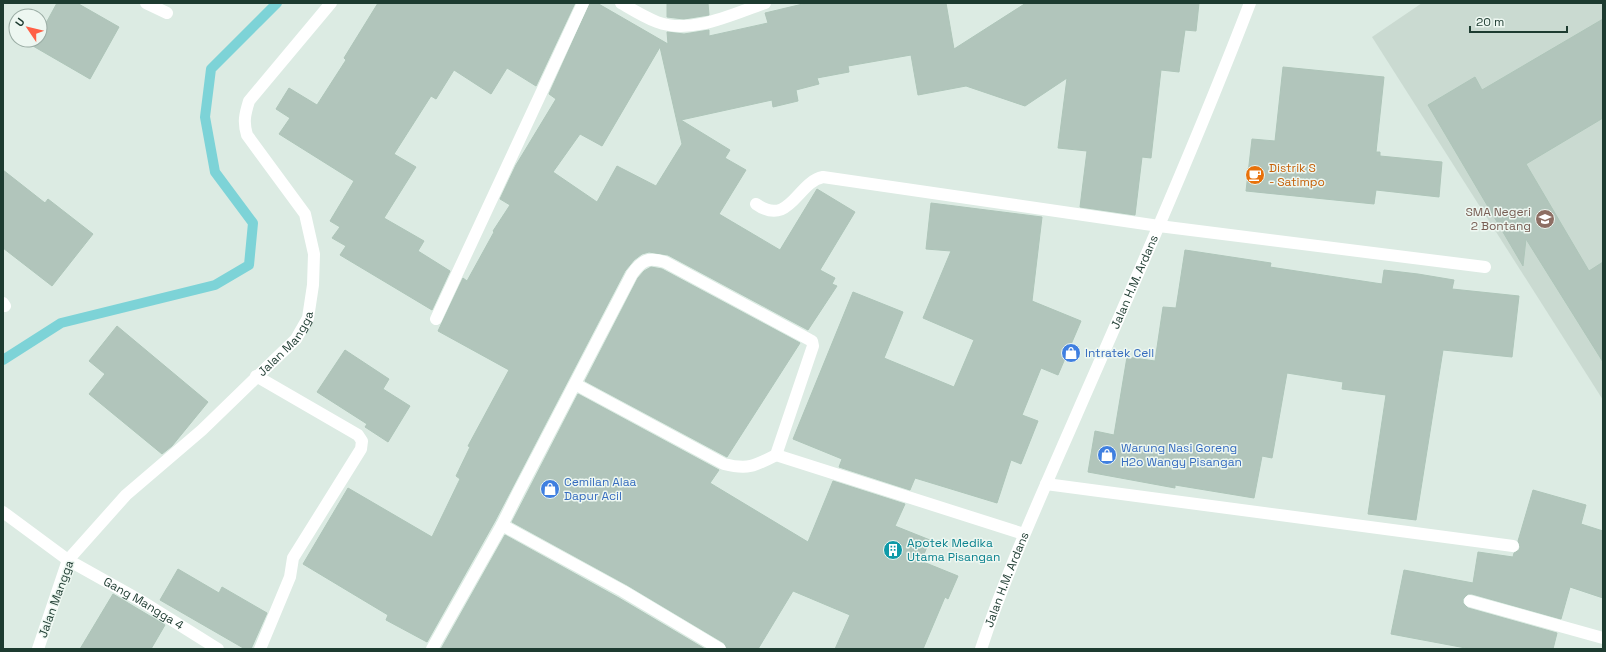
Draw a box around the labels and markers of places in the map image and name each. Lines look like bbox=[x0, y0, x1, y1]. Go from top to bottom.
place label: Distrik S - Satimpo bbox=[1269, 160, 1325, 190]
cafe icon: Distrik S - Satimpo bbox=[1244, 164, 1266, 186]
place label: SMA Negeri 2 Bontang bbox=[1465, 204, 1531, 234]
school or university icon: SMA Negeri 2 Bontang bbox=[1534, 208, 1556, 230]
shop icon: Intratek Cell bbox=[1060, 342, 1082, 364]
place label: Intratek Cell bbox=[1085, 345, 1154, 361]
place label: Warung Nasi Goreng H2o Wangy Pisangan bbox=[1121, 440, 1242, 470]
shop icon: Warung Nasi Goreng H2o Wangy Pisangan bbox=[1096, 444, 1118, 466]
place label: Cemilan Alaa Dapur Acil bbox=[564, 474, 637, 504]
shop icon: Cemilan Alaa Dapur Acil bbox=[539, 478, 561, 500]
place label: Apotek Medika Utama Pisangan bbox=[907, 535, 1000, 565]
building icon: Apotek Medika Utama Pisangan bbox=[882, 539, 904, 561]

